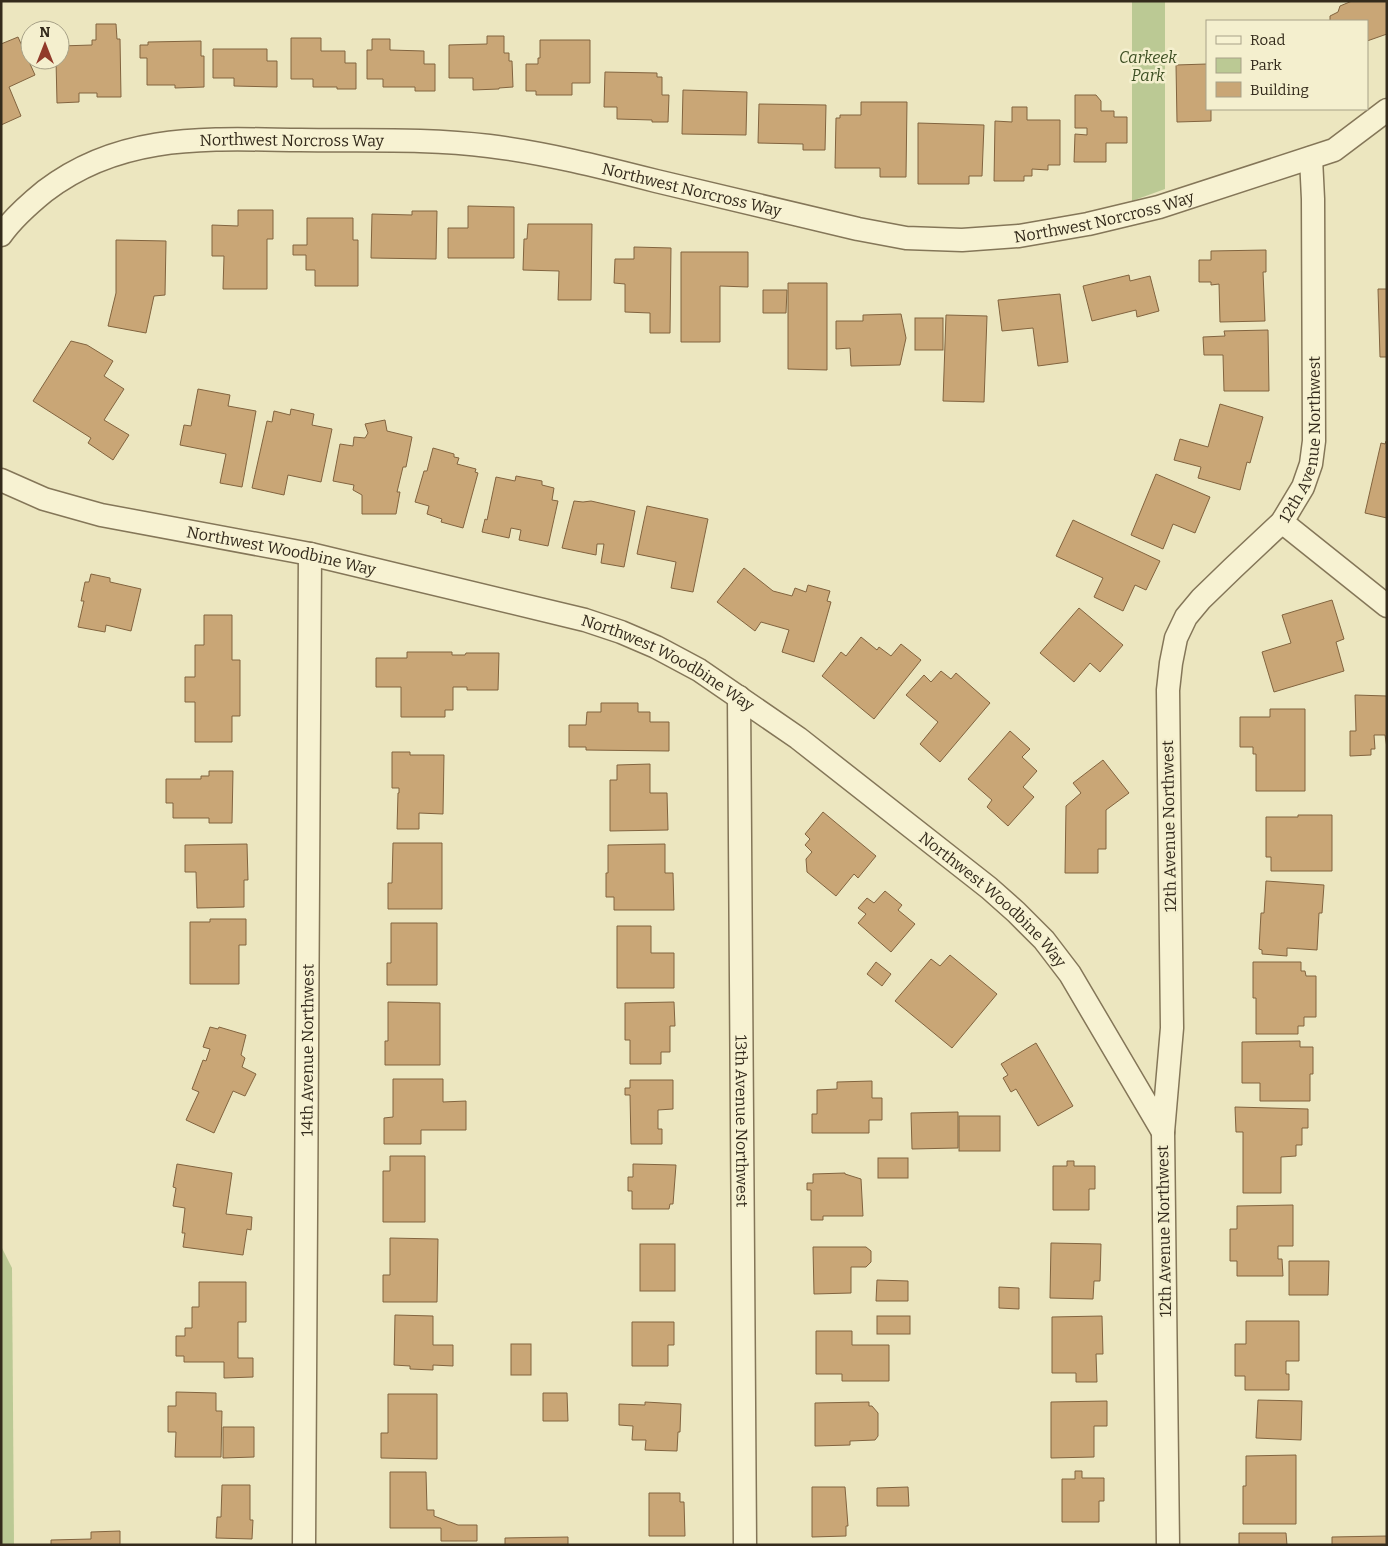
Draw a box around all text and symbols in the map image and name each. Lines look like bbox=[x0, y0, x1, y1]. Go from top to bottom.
north arrow bbox=[20, 20, 70, 70]
legend bbox=[1206, 20, 1368, 110]
text: N bbox=[40, 24, 51, 41]
text: Road bbox=[1250, 31, 1285, 49]
park label: Carkeek Park bbox=[1119, 48, 1177, 85]
text: Park bbox=[1250, 56, 1282, 74]
text: Building bbox=[1250, 81, 1309, 99]
street label: Northwest Norcross Way bbox=[199, 130, 385, 150]
street label: Northwest Norcross Way bbox=[600, 158, 784, 220]
street label: Northwest Norcross Way bbox=[1012, 187, 1197, 246]
street label: 12th Avenue Northwest bbox=[1275, 356, 1324, 526]
street label: Northwest Woodbine Way bbox=[185, 522, 378, 579]
street label: Northwest Woodbine Way bbox=[579, 610, 758, 715]
street label: 12th Avenue Northwest bbox=[1158, 740, 1180, 912]
street label: Northwest Woodbine Way bbox=[916, 828, 1071, 971]
street label: 14th Avenue Northwest bbox=[297, 963, 317, 1136]
street label: 13th Avenue Northwest bbox=[732, 1035, 752, 1207]
street label: 12th Avenue Northwest bbox=[1153, 1145, 1175, 1317]

